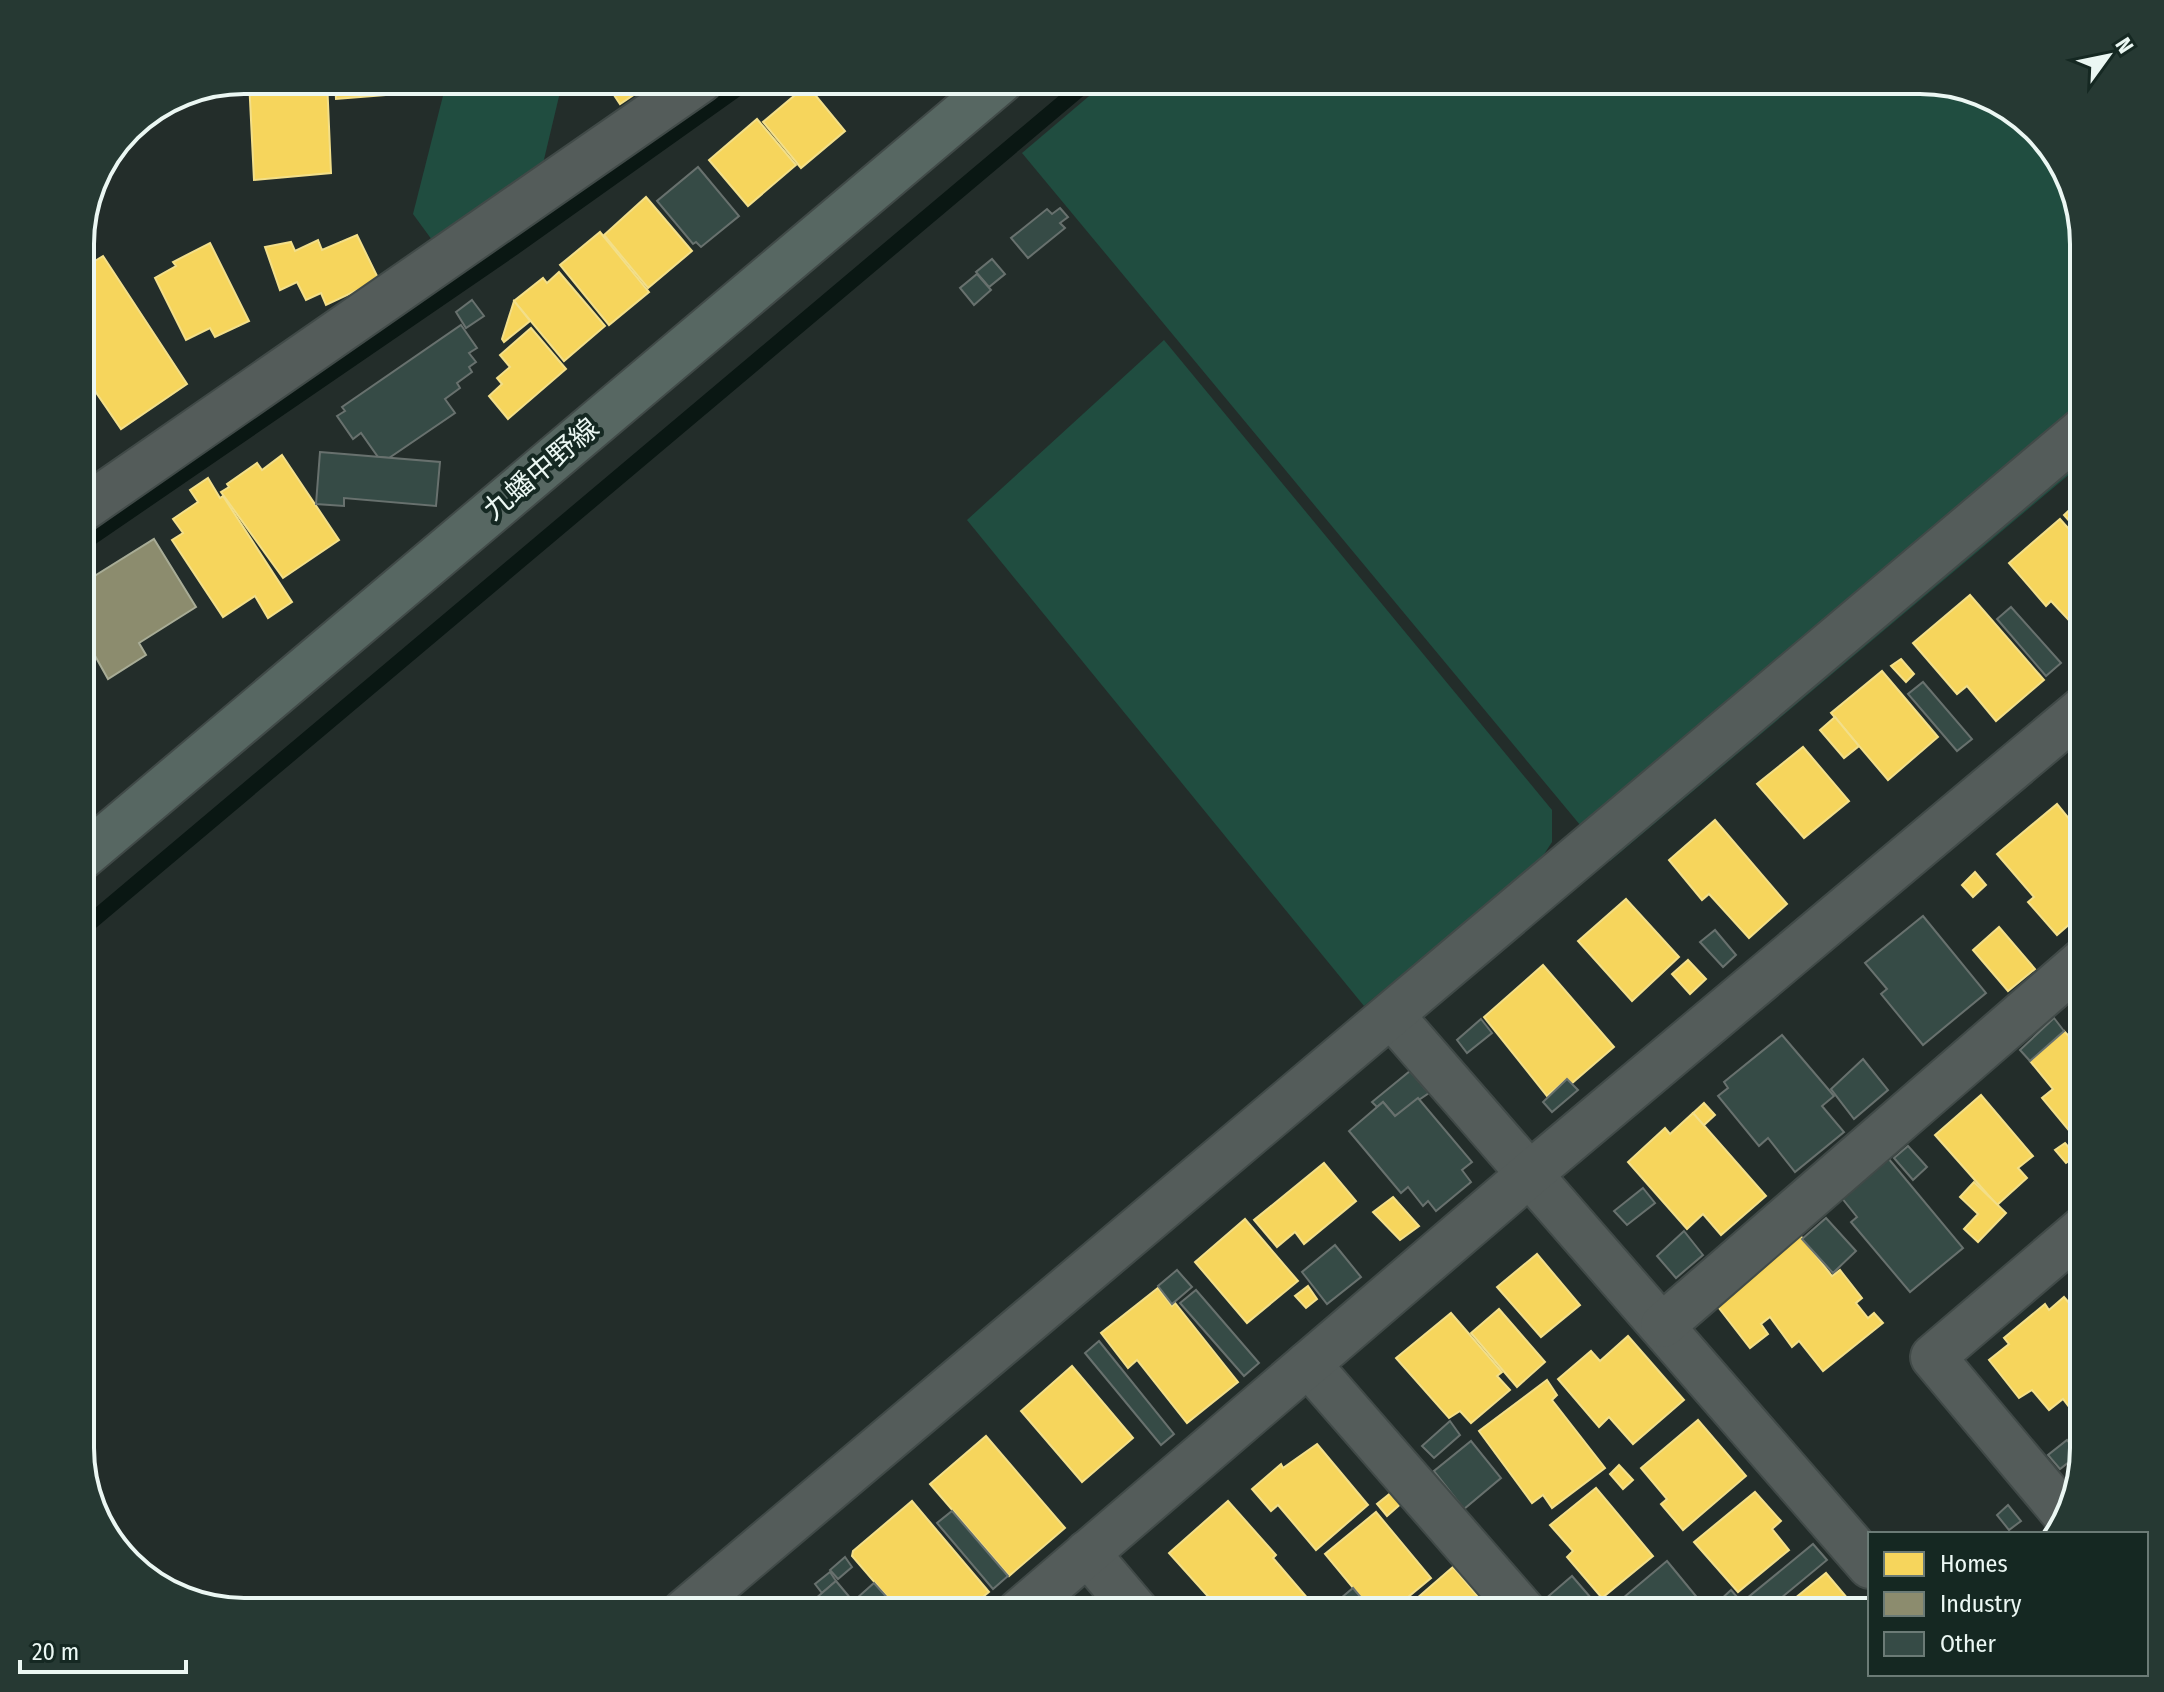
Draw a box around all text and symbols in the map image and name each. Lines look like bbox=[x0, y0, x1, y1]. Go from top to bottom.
north arrow bbox=[2068, 16, 2148, 96]
text: N bbox=[2109, 32, 2139, 58]
street label: 九蟠中野線 bbox=[477, 411, 605, 527]
legend bbox=[1868, 1532, 2148, 1676]
text: Homes bbox=[1940, 1550, 2008, 1578]
text: Industry bbox=[1940, 1590, 2022, 1618]
scale bar bbox=[20, 1624, 186, 1674]
text: Other bbox=[1940, 1630, 1996, 1658]
text: 20 m bbox=[32, 1638, 79, 1666]

